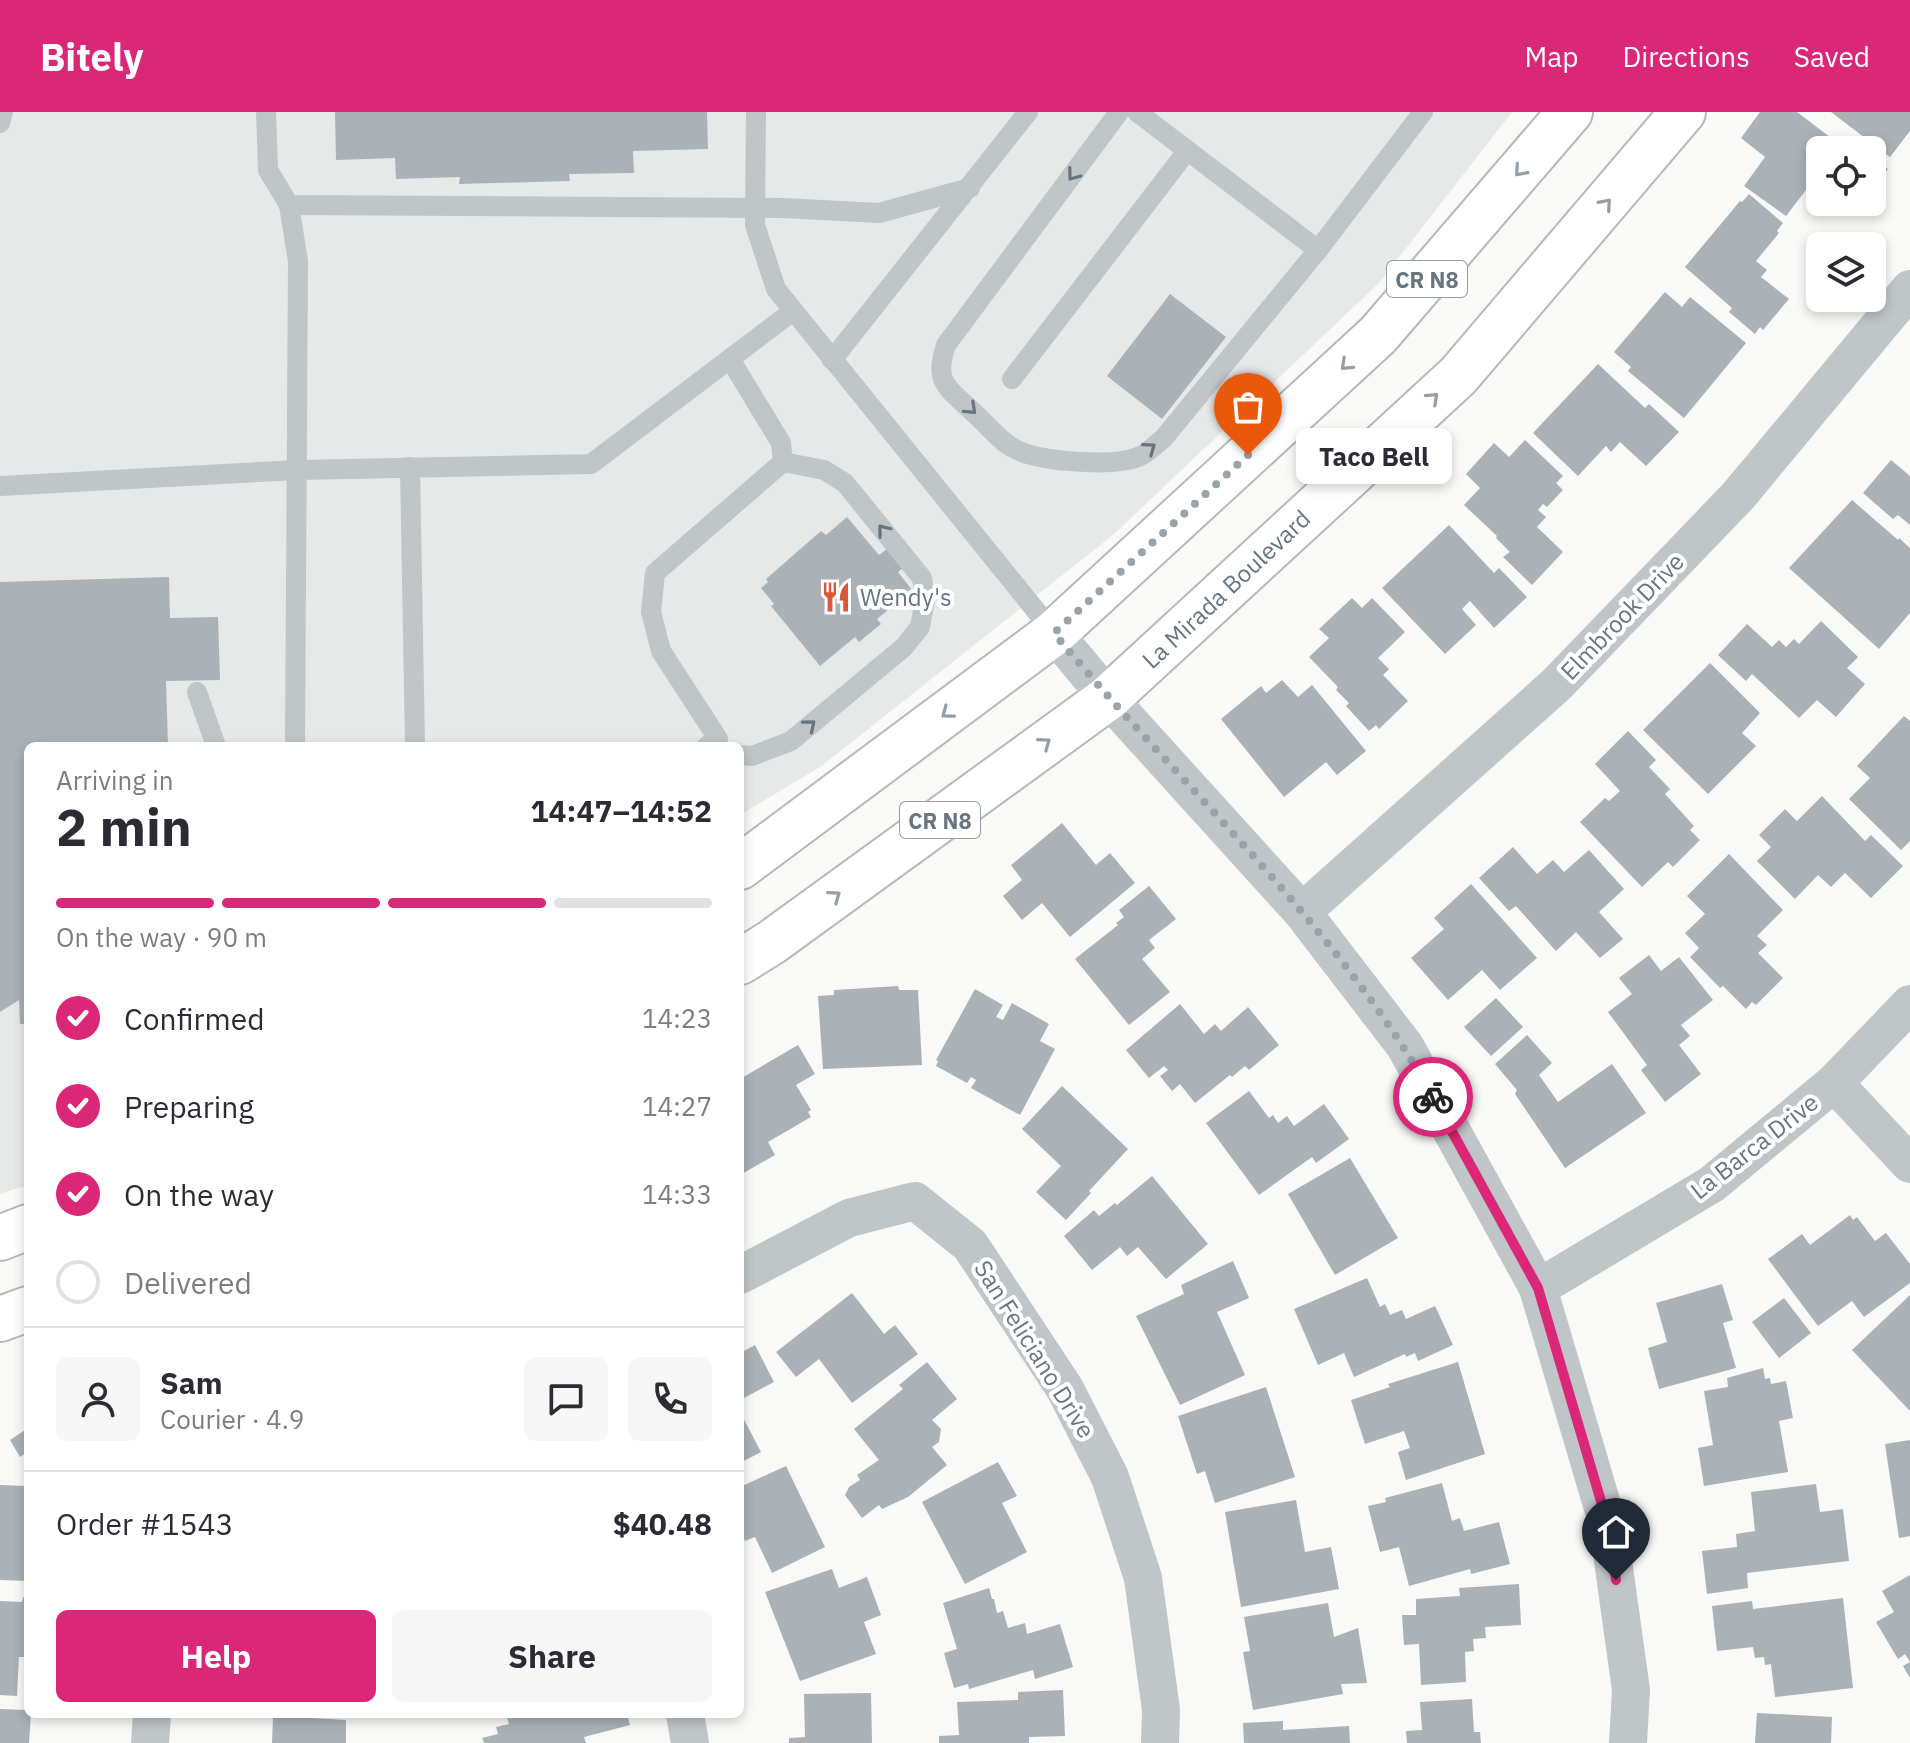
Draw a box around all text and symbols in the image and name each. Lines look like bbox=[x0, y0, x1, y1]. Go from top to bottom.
text: Bitely bbox=[40, 32, 144, 81]
text: Map bbox=[1524, 38, 1578, 75]
text: Directions bbox=[1622, 38, 1750, 75]
text: Saved bbox=[1794, 38, 1870, 75]
map controls bbox=[1806, 136, 1886, 312]
button: locate bbox=[1806, 136, 1886, 216]
one-way arrow bbox=[1515, 162, 1530, 177]
one-way arrow bbox=[1068, 166, 1082, 180]
one-way arrow bbox=[1596, 199, 1611, 214]
button: layers bbox=[1806, 232, 1886, 312]
road number: CR N8 bbox=[1387, 261, 1467, 297]
one-way arrow bbox=[1341, 355, 1356, 369]
pin bbox=[1214, 373, 1282, 455]
icon: bag bbox=[1226, 385, 1270, 429]
one-way arrow bbox=[1424, 393, 1438, 408]
one-way arrow bbox=[962, 400, 976, 415]
callout: Taco Bell bbox=[1296, 427, 1452, 483]
text: Taco Bell bbox=[1319, 439, 1429, 473]
one-way arrow bbox=[1142, 444, 1156, 458]
street label: La Mirada Boulevard bbox=[1135, 503, 1317, 675]
one-way arrow bbox=[879, 524, 893, 539]
street label: Elmbrook Drive bbox=[1553, 546, 1691, 686]
restaurant icon: Wendy's bbox=[819, 580, 853, 614]
place label: Wendy's bbox=[860, 581, 952, 613]
one-way arrow bbox=[941, 703, 956, 718]
one-way arrow bbox=[800, 720, 815, 735]
one-way arrow bbox=[1037, 738, 1051, 753]
text: Arriving in bbox=[56, 763, 173, 797]
text: 14:47–14:52 bbox=[531, 791, 712, 830]
text: 2 min bbox=[56, 793, 192, 860]
road number: CR N8 bbox=[900, 802, 980, 838]
one-way arrow bbox=[827, 892, 841, 906]
text: On the way · 90 m bbox=[56, 920, 267, 954]
icon: check bbox=[56, 996, 100, 1040]
text: Confirmed bbox=[124, 999, 265, 1038]
text: 14:23 bbox=[642, 1001, 712, 1035]
courier bbox=[1393, 1057, 1473, 1137]
icon: bike bbox=[1411, 1075, 1455, 1119]
icon: check bbox=[56, 1084, 100, 1128]
street label: La Barca Drive bbox=[1684, 1086, 1824, 1206]
text: Preparing bbox=[124, 1087, 254, 1126]
text: 14:27 bbox=[642, 1089, 712, 1123]
icon: check bbox=[56, 1172, 100, 1216]
text: On the way bbox=[124, 1175, 274, 1214]
text: 14:33 bbox=[642, 1177, 712, 1211]
street label: San Feliciano Drive bbox=[967, 1254, 1103, 1444]
text: Delivered bbox=[124, 1263, 252, 1302]
button: person bbox=[56, 1357, 140, 1441]
button: chat bbox=[524, 1357, 608, 1441]
button: phone bbox=[628, 1357, 712, 1441]
text: Sam bbox=[160, 1363, 223, 1402]
text: Courier · 4.9 bbox=[160, 1402, 304, 1436]
pin bbox=[1582, 1498, 1650, 1580]
text: Order #1543 bbox=[56, 1504, 233, 1543]
text: $40.48 bbox=[613, 1504, 712, 1543]
icon: home bbox=[1594, 1510, 1638, 1554]
button: Help bbox=[56, 1610, 376, 1702]
button: Share bbox=[392, 1610, 712, 1702]

